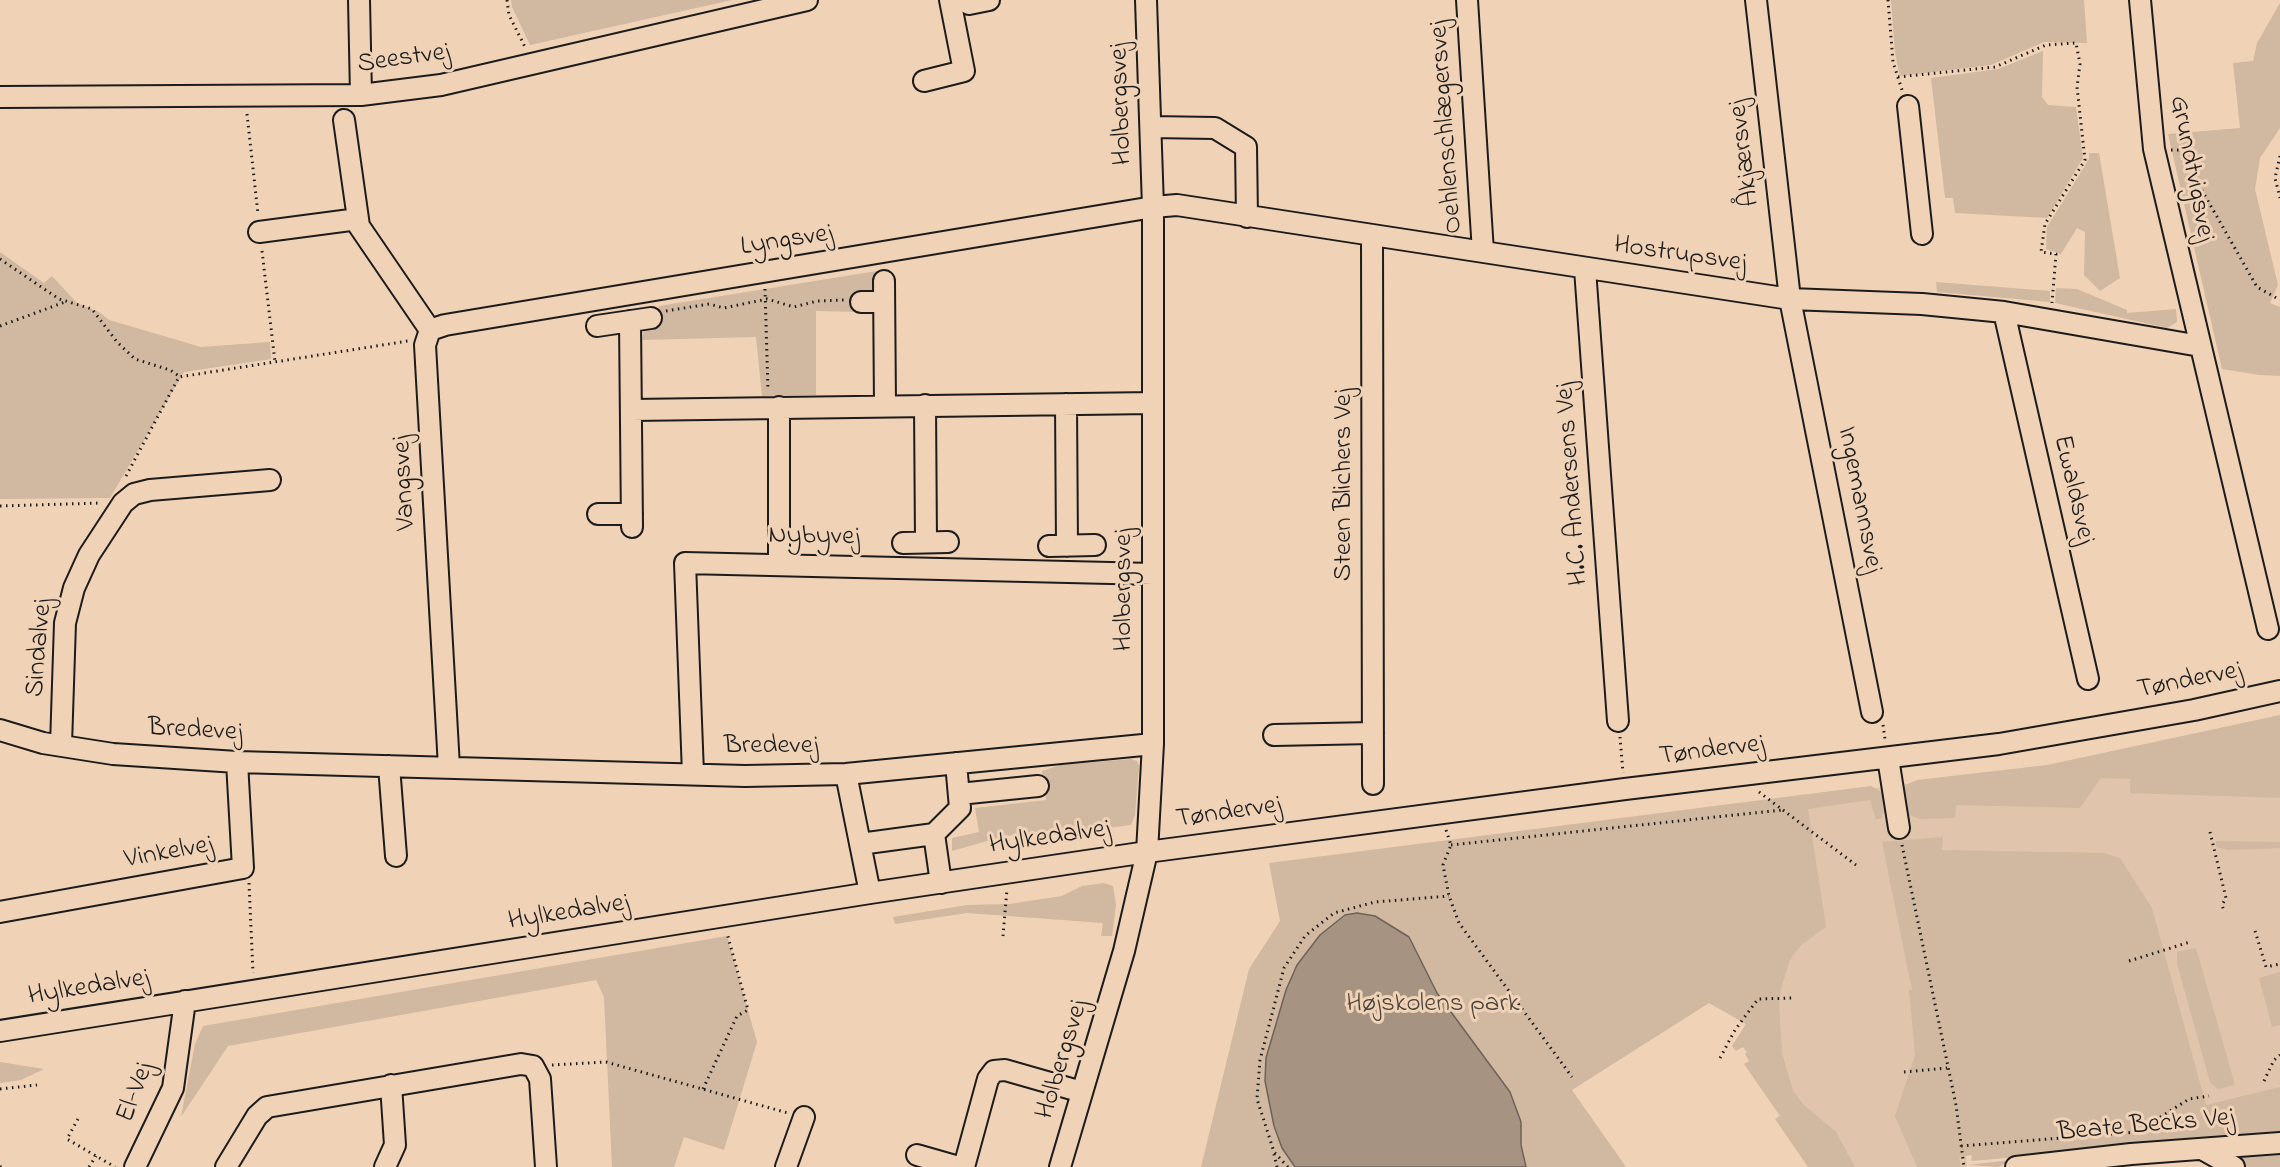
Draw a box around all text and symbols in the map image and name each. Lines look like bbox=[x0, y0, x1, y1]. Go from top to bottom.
street label: Oehlenschlægersvej bbox=[1424, 19, 1472, 235]
street label: Seestvej bbox=[356, 37, 452, 83]
street label: Holbergsvej bbox=[1105, 42, 1141, 166]
street label: Grundtvigsvej bbox=[2160, 93, 2220, 245]
street label: Åkjærsvej bbox=[1723, 98, 1769, 208]
street label: Lyngsvej bbox=[739, 219, 835, 265]
street label: Hostrupsvej bbox=[1612, 231, 1748, 281]
street label: H.C. Andersens Vej bbox=[1551, 381, 1597, 587]
street label: Steen Blichers Vej bbox=[1330, 389, 1362, 581]
street label: Ingemannsvej bbox=[1828, 424, 1888, 576]
street label: Ewaldsvej bbox=[2044, 432, 2100, 548]
street label: Vangsvej bbox=[387, 435, 425, 531]
street label: Nybyvej bbox=[768, 521, 860, 555]
street label: Holbergsvej bbox=[1110, 529, 1142, 651]
street label: Sindalvej bbox=[21, 598, 61, 698]
street label: Tøndervej bbox=[2135, 656, 2245, 708]
street label: Bredevej bbox=[147, 713, 243, 751]
street label: Tøndervej bbox=[1657, 729, 1767, 775]
street label: Bredevej bbox=[724, 732, 818, 764]
street label: Tøndervej bbox=[1174, 791, 1284, 837]
street label: Hylkedalvej bbox=[987, 814, 1113, 864]
street label: Vinkelvej bbox=[122, 830, 216, 878]
street label: Hylkedalvej bbox=[506, 888, 632, 940]
street label: Hylkedalvej bbox=[26, 963, 152, 1015]
park label: Højskolens park bbox=[1346, 990, 1520, 1022]
street label: Holbergsvej bbox=[1031, 997, 1097, 1123]
street label: El-Vej bbox=[111, 1059, 163, 1127]
street label: Beate Becks Vej bbox=[2056, 1103, 2236, 1151]

